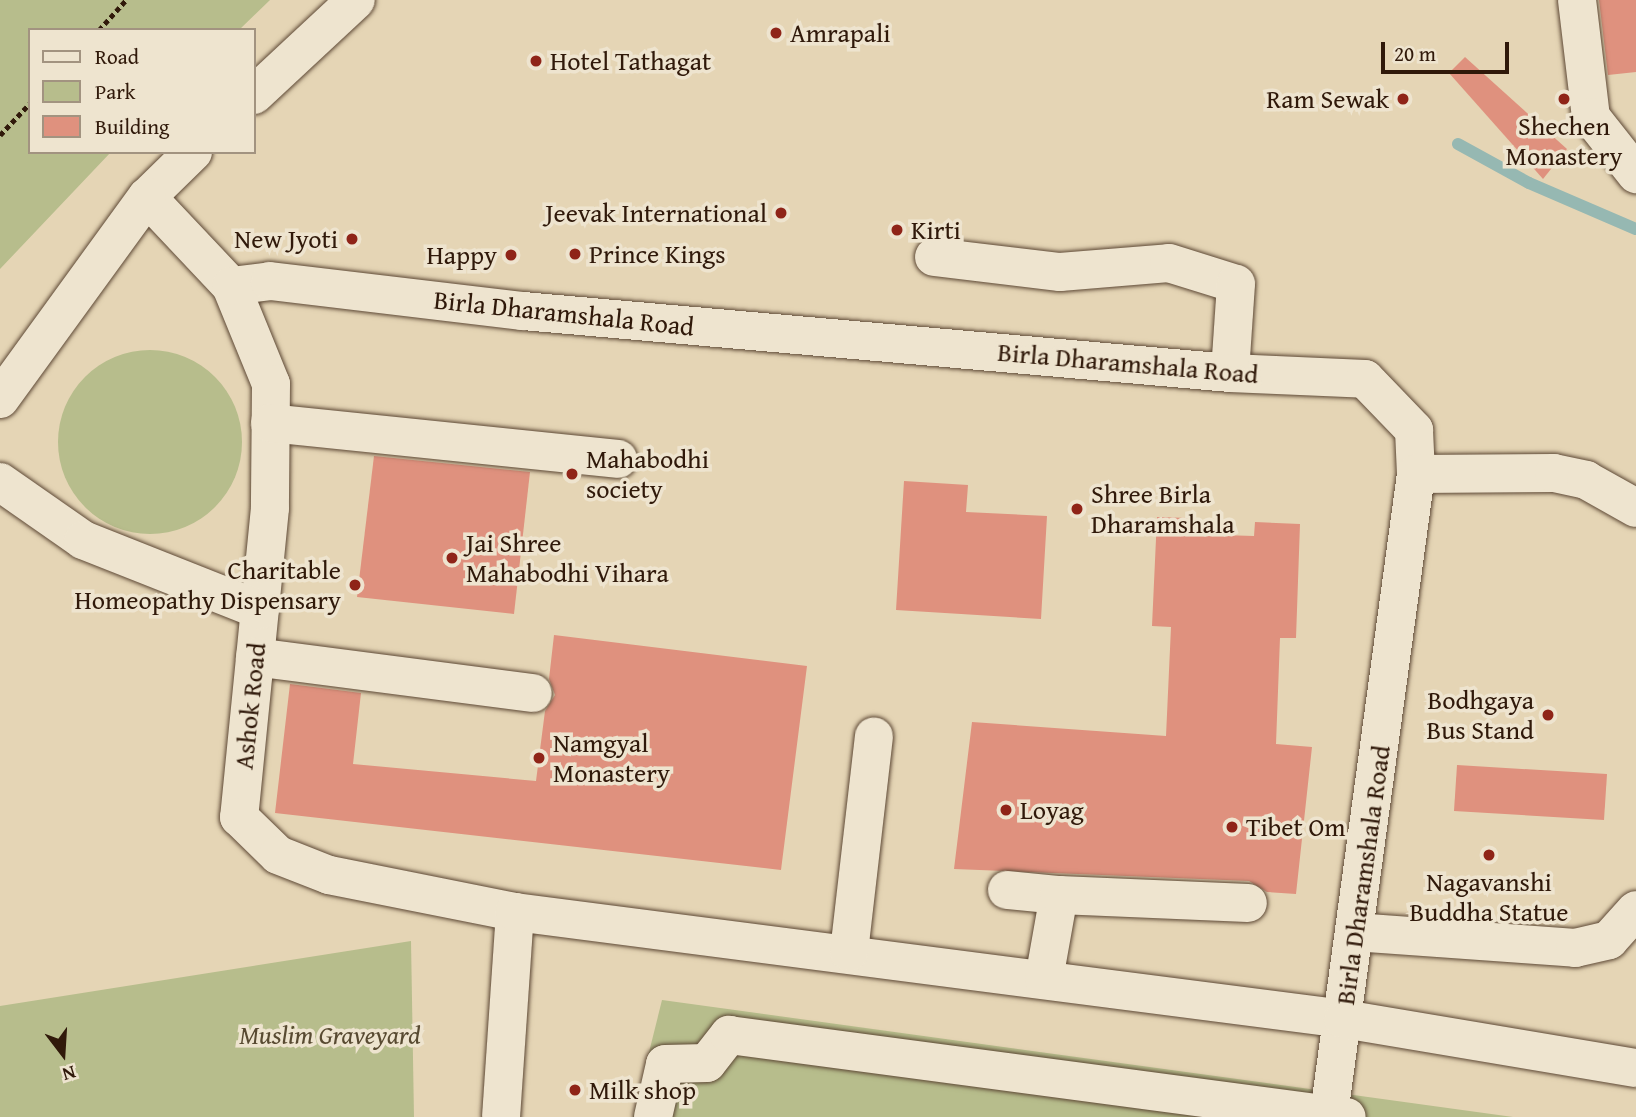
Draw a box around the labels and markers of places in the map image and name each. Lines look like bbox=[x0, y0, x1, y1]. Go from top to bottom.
place label: Amrapali bbox=[790, 17, 891, 49]
marker: Amrapali bbox=[768, 25, 784, 41]
place label: Hotel Tathagat bbox=[550, 45, 711, 77]
marker: Hotel Tathagat bbox=[528, 53, 544, 69]
place label: Ram Sewak bbox=[1266, 83, 1389, 115]
marker: Ram Sewak bbox=[1395, 91, 1411, 107]
marker: Shechen Monastery bbox=[1556, 91, 1572, 107]
place label: Shechen Monastery bbox=[1506, 110, 1622, 172]
place label: Jeevak International bbox=[545, 197, 767, 229]
marker: Jeevak International bbox=[773, 205, 789, 221]
place label: Kirti bbox=[911, 214, 961, 246]
marker: Kirti bbox=[889, 222, 905, 238]
place label: New Jyoti bbox=[234, 223, 338, 255]
marker: New Jyoti bbox=[344, 231, 360, 247]
place label: Prince Kings bbox=[589, 238, 726, 270]
place label: Happy bbox=[426, 239, 497, 271]
marker: Prince Kings bbox=[567, 246, 583, 262]
marker: Happy bbox=[503, 247, 519, 263]
place label: Mahabodhi society bbox=[586, 443, 709, 504]
marker: Mahabodhi society bbox=[564, 466, 580, 482]
place label: Shree Birla Dharamshala bbox=[1091, 478, 1234, 540]
marker: Shree Birla Dharamshala bbox=[1069, 501, 1085, 517]
place label: Jai Shree Mahabodhi Vihara bbox=[466, 527, 669, 588]
marker: Jai Shree Mahabodhi Vihara bbox=[444, 550, 460, 566]
place label: Charitable Homeopathy Dispensary bbox=[74, 554, 341, 616]
marker: Charitable Homeopathy Dispensary bbox=[347, 577, 363, 593]
place label: Bodhgaya Bus Stand bbox=[1427, 684, 1534, 746]
marker: Bodhgaya Bus Stand bbox=[1540, 707, 1556, 723]
place label: Namgyal Monastery bbox=[553, 727, 670, 788]
marker: Namgyal Monastery bbox=[531, 750, 547, 766]
place label: Loyag bbox=[1020, 794, 1084, 826]
marker: Loyag bbox=[998, 802, 1014, 818]
place label: Tibet Om bbox=[1246, 811, 1345, 843]
marker: Tibet Om bbox=[1224, 819, 1240, 835]
marker: Nagavanshi Buddha Statue bbox=[1481, 847, 1497, 863]
place label: Nagavanshi Buddha Statue bbox=[1410, 866, 1568, 928]
place label: Milk shop bbox=[589, 1074, 696, 1106]
marker: Milk shop bbox=[567, 1082, 583, 1098]

